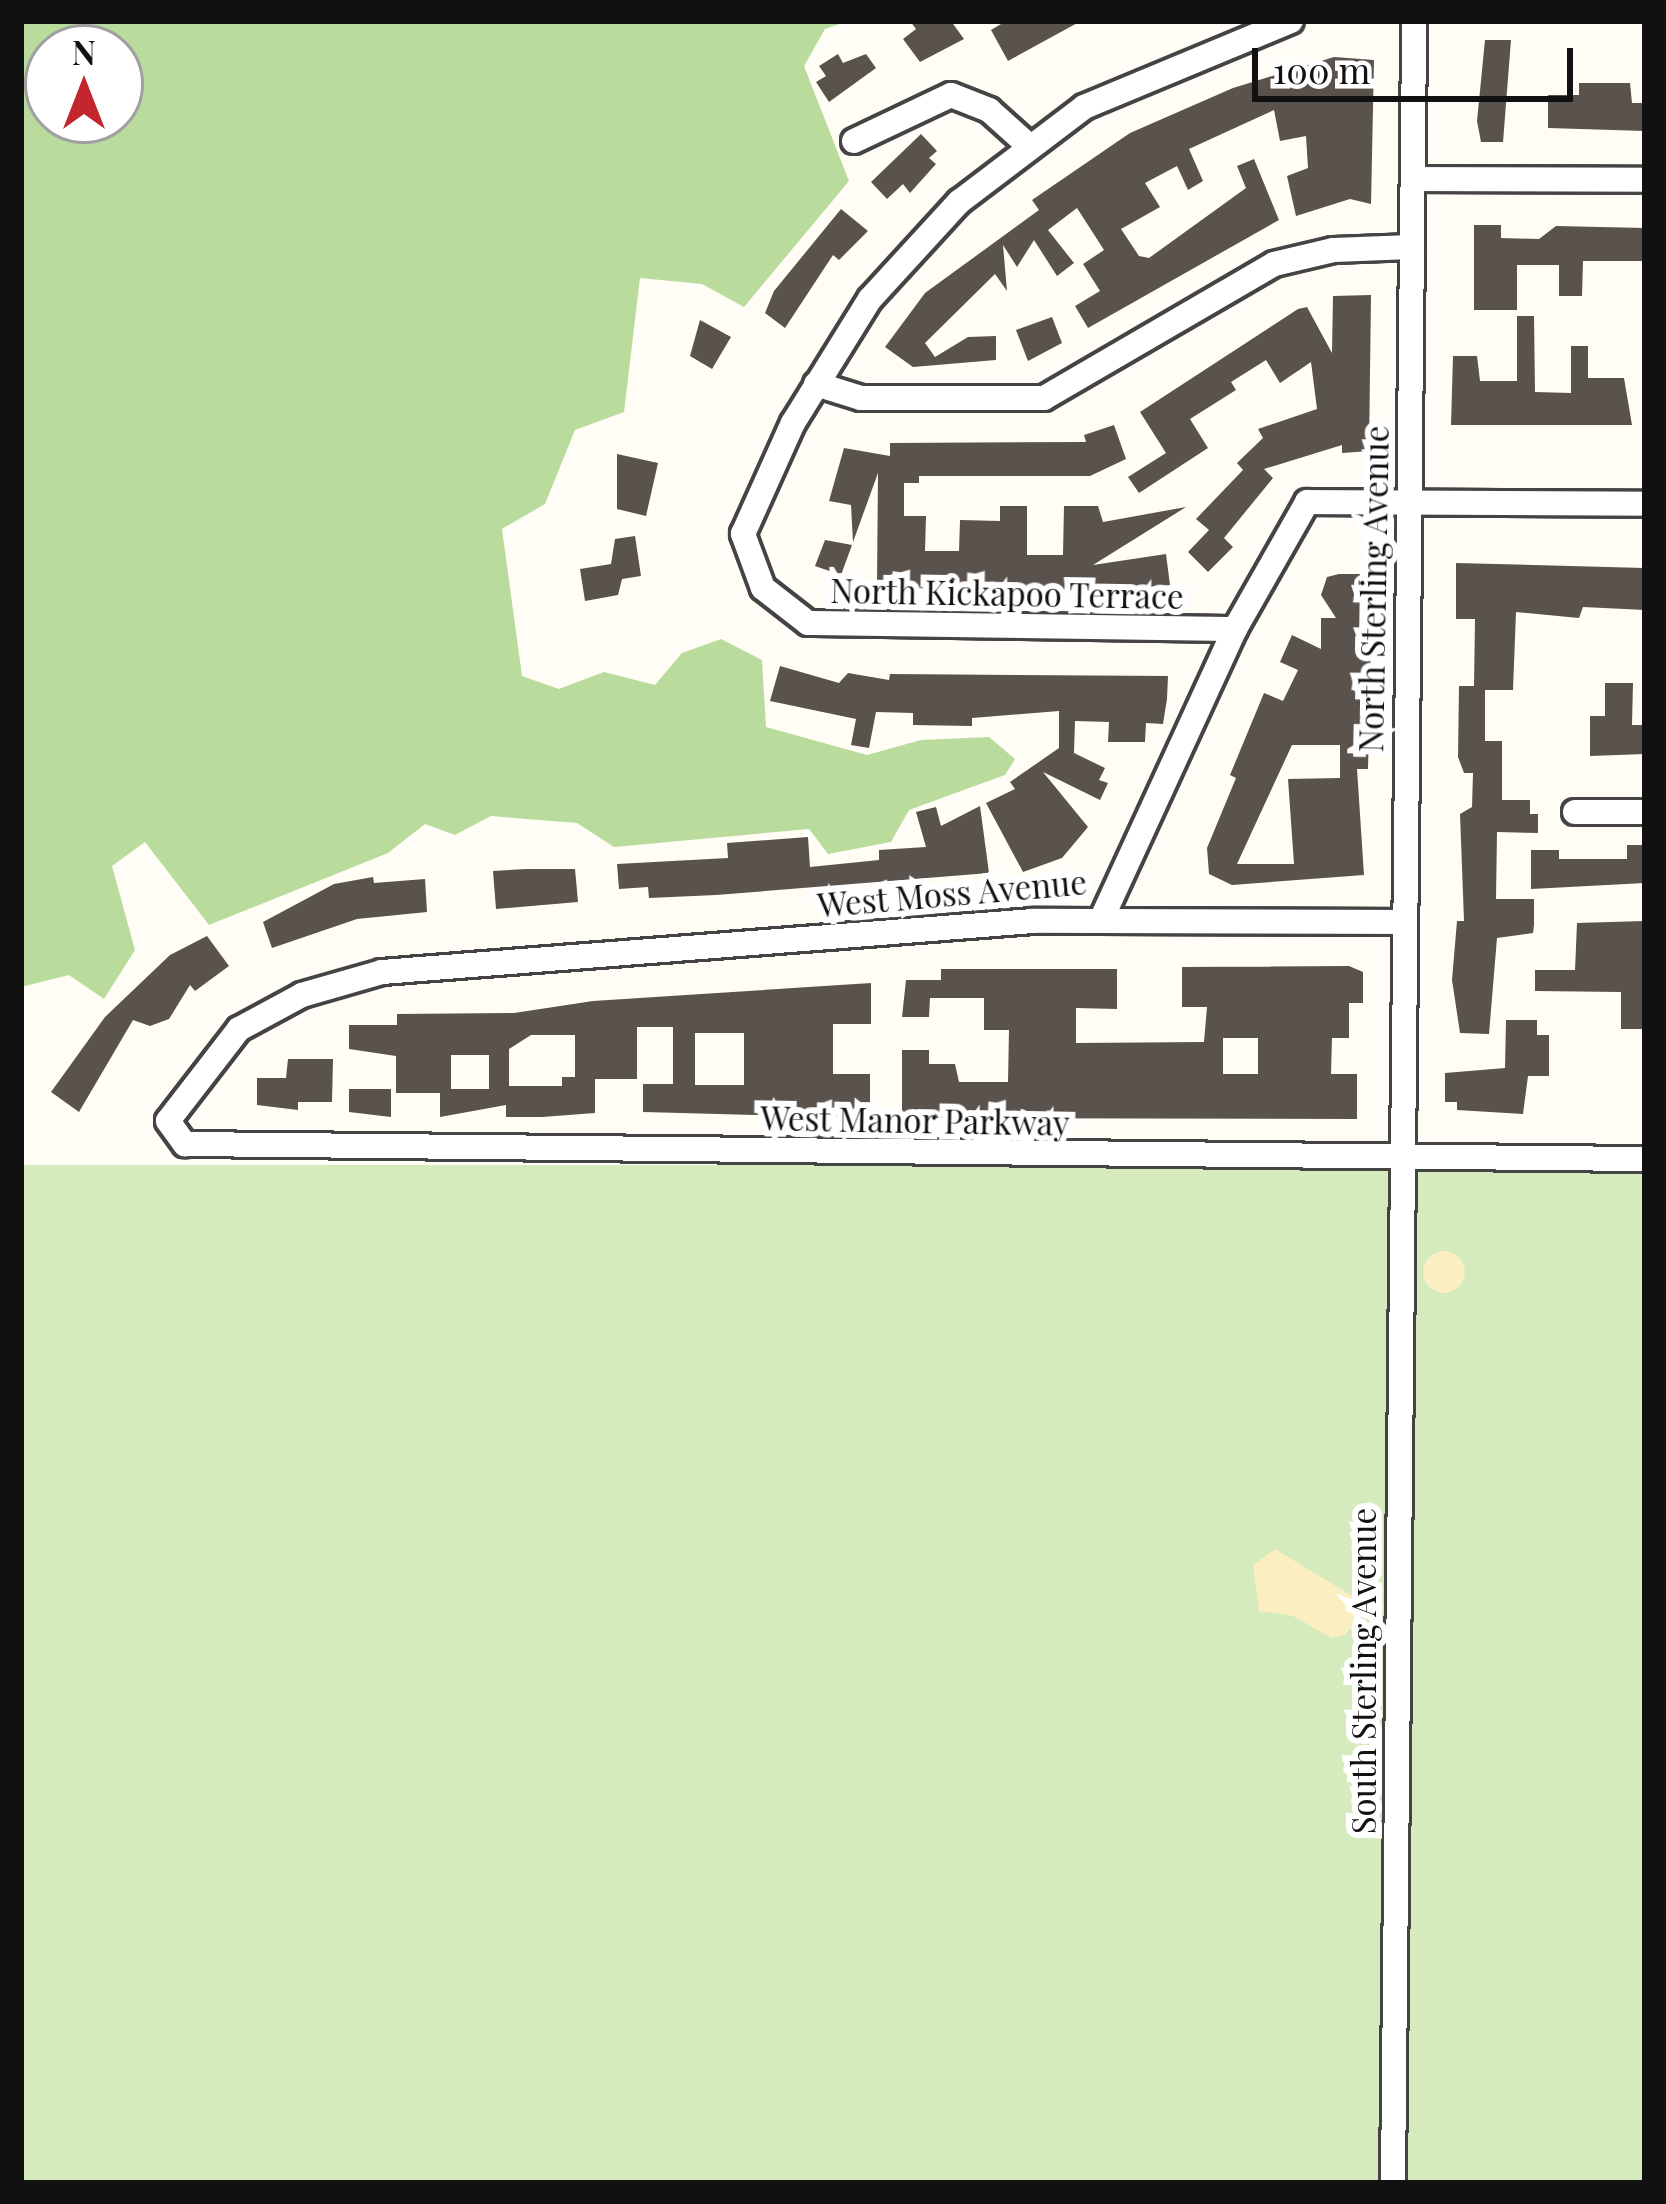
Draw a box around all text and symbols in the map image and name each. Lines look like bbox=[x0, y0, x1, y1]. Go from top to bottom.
north arrow bbox=[24, 24, 144, 144]
scale bar bbox=[1258, 24, 1579, 98]
text: N bbox=[72, 29, 96, 73]
text: 100 m bbox=[1273, 45, 1370, 93]
street label: North Sterling Avenue bbox=[1350, 425, 1396, 753]
street label: North Kickapoo Terrace bbox=[830, 570, 1184, 616]
street label: West Moss Avenue bbox=[815, 861, 1089, 925]
street label: West Manor Parkway bbox=[759, 1097, 1071, 1143]
street label: South Sterling Avenue bbox=[1343, 1507, 1383, 1835]

